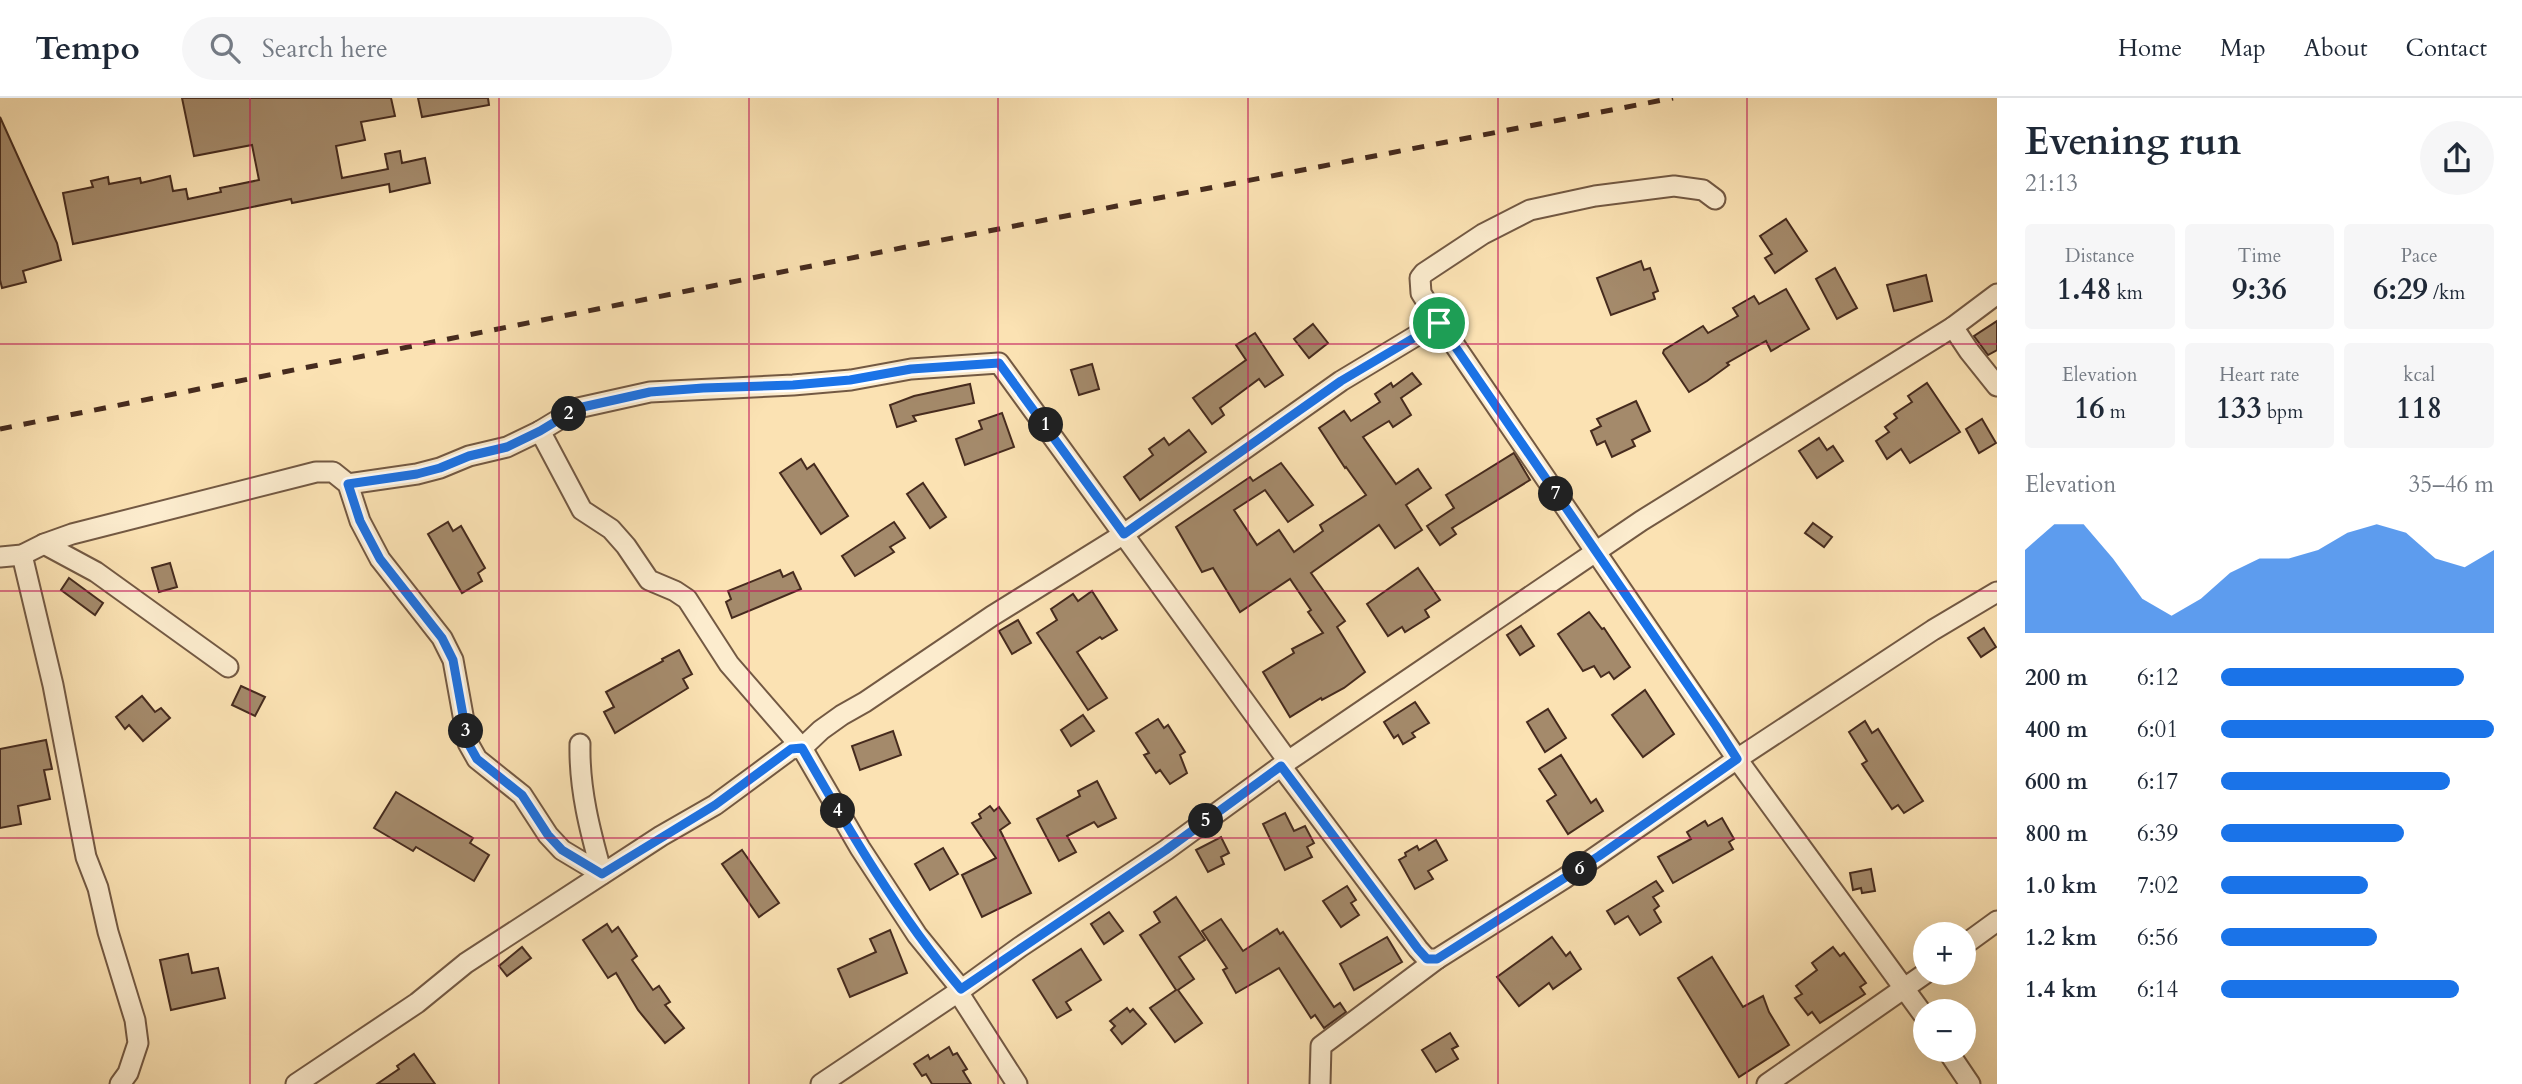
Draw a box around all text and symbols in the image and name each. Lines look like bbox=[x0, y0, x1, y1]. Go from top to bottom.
search box bbox=[182, 17, 672, 80]
text: Tempo bbox=[35, 26, 140, 71]
icon: search bbox=[206, 29, 244, 67]
text: Search here bbox=[262, 31, 388, 66]
text: Home bbox=[2118, 32, 2182, 65]
text: Map bbox=[2220, 32, 2266, 65]
text: About bbox=[2304, 32, 2368, 65]
text: Contact bbox=[2406, 32, 2487, 65]
text: Evening run bbox=[2025, 116, 2241, 168]
button: share bbox=[2420, 121, 2494, 195]
text: 21:13 bbox=[2025, 168, 2078, 199]
text: Distance bbox=[2065, 243, 2135, 269]
text: Time bbox=[2238, 243, 2281, 269]
text: Pace bbox=[2401, 243, 2438, 269]
text: 1.48 bbox=[2057, 269, 2112, 310]
text: 9:36 bbox=[2232, 269, 2287, 310]
text: 6:29 bbox=[2373, 269, 2428, 310]
text: km bbox=[2112, 280, 2143, 306]
text: /km bbox=[2428, 280, 2465, 306]
pin bbox=[1409, 293, 1469, 353]
icon: arrive bbox=[1420, 304, 1458, 342]
text: Elevation bbox=[2062, 362, 2138, 388]
text: Heart rate bbox=[2219, 362, 2300, 388]
text: kcal bbox=[2403, 362, 2435, 388]
text: 16 bbox=[2074, 388, 2105, 429]
text: 133 bbox=[2216, 388, 2262, 429]
text: 118 bbox=[2396, 388, 2442, 429]
pin: 2 bbox=[552, 396, 586, 432]
text: m bbox=[2105, 399, 2126, 425]
text: bpm bbox=[2262, 399, 2303, 425]
text: 2 bbox=[564, 400, 573, 426]
pin: 1 bbox=[1028, 408, 1064, 442]
text: 1 bbox=[1041, 411, 1050, 437]
text: Elevation bbox=[2025, 469, 2116, 500]
text: 35–46 m bbox=[2409, 469, 2494, 500]
pin: 7 bbox=[1538, 476, 1574, 512]
text: 7 bbox=[1551, 480, 1560, 506]
text: 200 m bbox=[2025, 662, 2088, 693]
text: 6:12 bbox=[2137, 662, 2178, 693]
pin: 3 bbox=[448, 714, 484, 748]
text: 400 m bbox=[2025, 714, 2088, 745]
text: 6:01 bbox=[2137, 714, 2178, 745]
text: 3 bbox=[461, 717, 470, 743]
text: 600 m bbox=[2025, 766, 2088, 797]
text: 6:17 bbox=[2137, 766, 2178, 797]
pin: 4 bbox=[820, 794, 856, 828]
text: 4 bbox=[833, 797, 842, 823]
pin: 5 bbox=[1188, 804, 1224, 838]
text: 5 bbox=[1201, 807, 1210, 833]
text: 800 m bbox=[2025, 818, 2088, 849]
text: 6:39 bbox=[2137, 818, 2178, 849]
pin: 6 bbox=[1562, 852, 1598, 886]
text: 6 bbox=[1575, 855, 1584, 881]
text: 1.0 km bbox=[2025, 870, 2097, 901]
text: 7:02 bbox=[2137, 870, 2178, 901]
map controls bbox=[1913, 922, 1976, 1062]
button: + bbox=[1913, 922, 1976, 985]
text: 1.2 km bbox=[2025, 922, 2097, 953]
text: 6:56 bbox=[2137, 922, 2178, 953]
text: 1.4 km bbox=[2025, 974, 2097, 1005]
text: 6:14 bbox=[2137, 974, 2178, 1005]
button: − bbox=[1913, 999, 1976, 1062]

